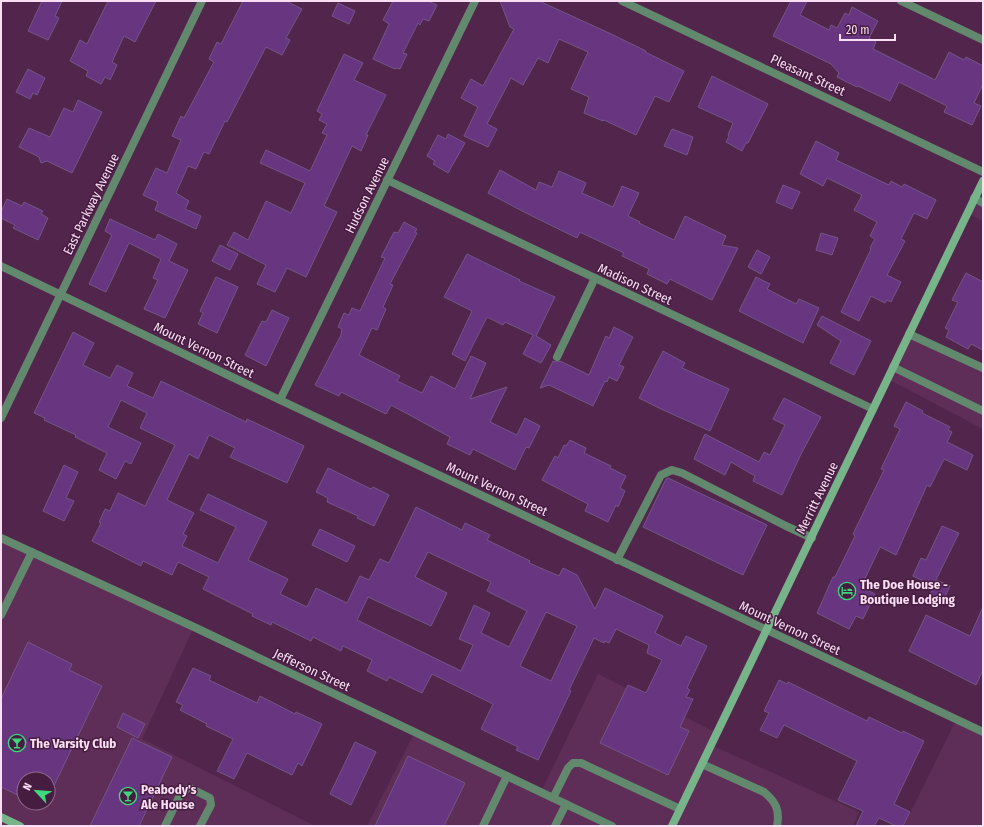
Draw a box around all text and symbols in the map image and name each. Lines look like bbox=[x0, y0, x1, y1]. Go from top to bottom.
scale bar bbox=[840, 16, 895, 42]
text: 20 m bbox=[846, 23, 870, 37]
street label: Pleasant Street bbox=[768, 51, 848, 99]
street label: East Parkway Avenue bbox=[60, 151, 122, 257]
street label: Hudson Avenue bbox=[342, 154, 392, 236]
street label: Madison Street bbox=[596, 260, 675, 308]
street label: Mount Vernon Street bbox=[151, 319, 257, 381]
street label: Mount Vernon Street bbox=[444, 459, 551, 519]
street label: Merritt Avenue bbox=[793, 459, 841, 537]
place label: The Doe House - Boutique Lodging bbox=[860, 577, 955, 607]
hotel icon: The Doe House - Boutique Lodging bbox=[837, 581, 857, 601]
street label: Mount Vernon Street bbox=[737, 598, 844, 658]
street label: Jefferson Street bbox=[271, 646, 353, 695]
bar icon: The Varsity Club bbox=[7, 733, 27, 753]
place label: The Varsity Club bbox=[30, 736, 116, 751]
north arrow bbox=[16, 771, 56, 811]
text: N bbox=[20, 781, 35, 793]
place label: Peabody's Ale House bbox=[140, 782, 197, 812]
bar icon: Peabody's Ale House bbox=[118, 786, 138, 806]

